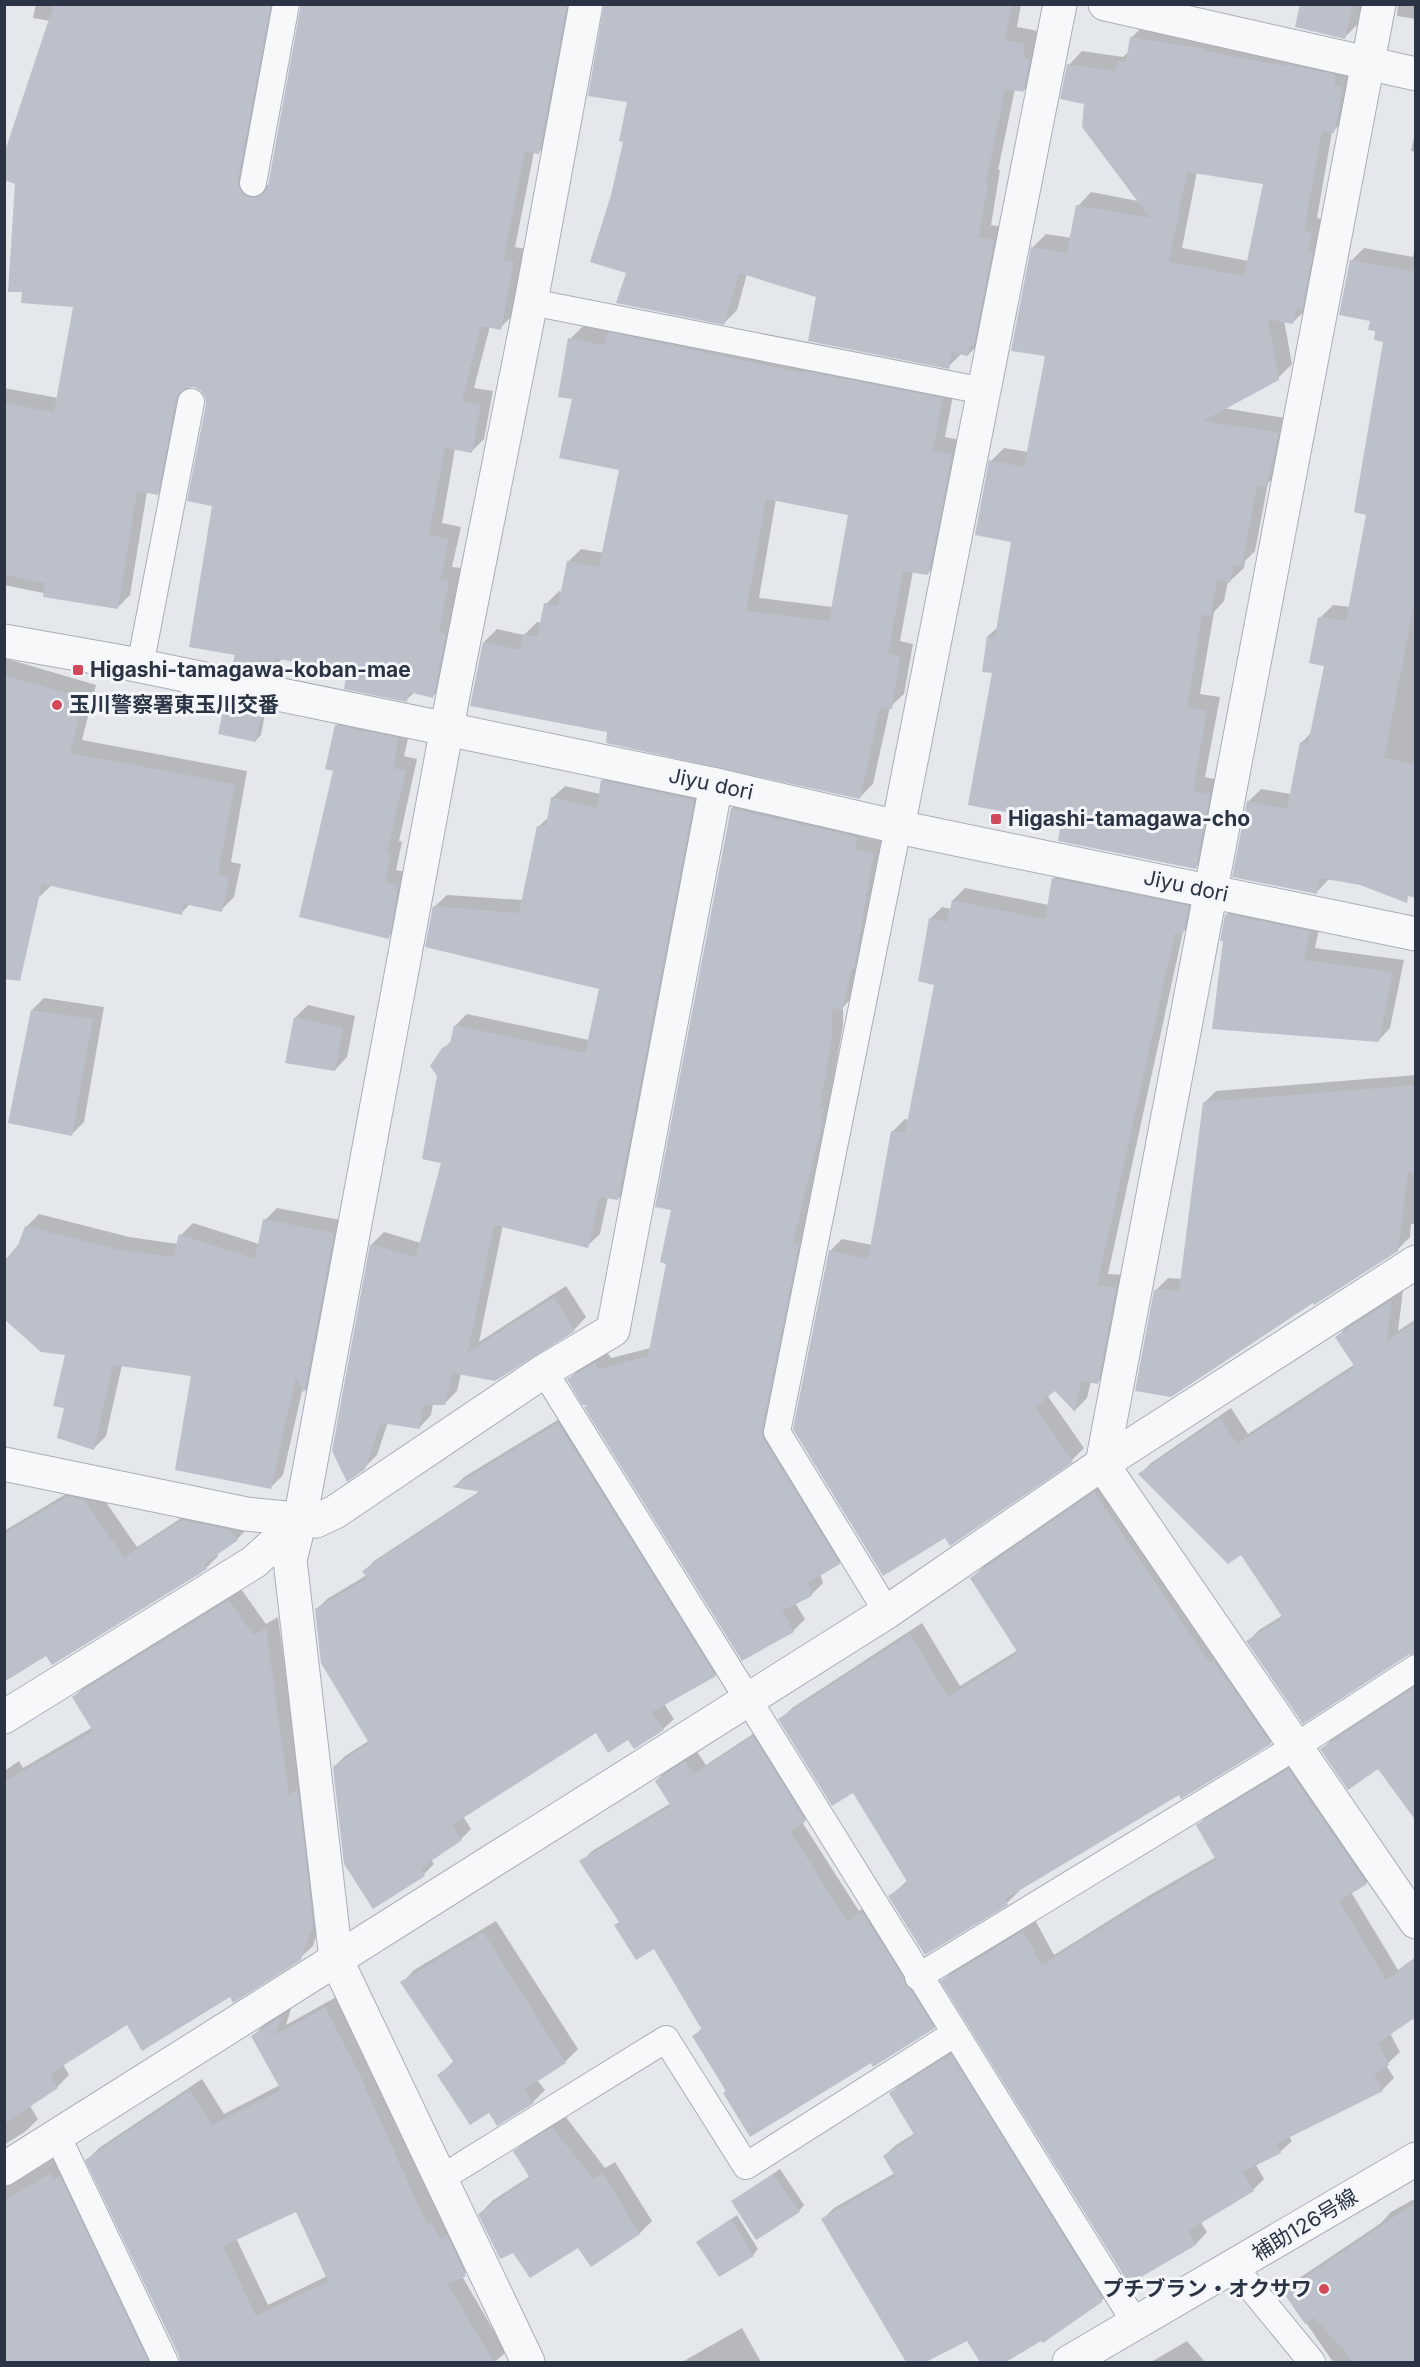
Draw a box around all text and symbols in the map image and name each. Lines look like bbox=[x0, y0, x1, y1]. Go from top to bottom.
place label: Higashi-tamagawa-koban-mae bbox=[90, 657, 411, 682]
marker: Higashi-tamagawa-koban-mae bbox=[71, 663, 85, 677]
place label: 玉川警察署東玉川交番 bbox=[69, 692, 279, 717]
marker: 玉川警察署東玉川交番 bbox=[50, 698, 64, 712]
street label: Jiyu dori bbox=[666, 762, 756, 805]
place label: Higashi-tamagawa-cho bbox=[1008, 806, 1250, 831]
marker: Higashi-tamagawa-cho bbox=[989, 812, 1003, 826]
street label: Jiyu dori bbox=[1141, 864, 1231, 907]
street label: 補助126号線 bbox=[1248, 2183, 1362, 2266]
place label: プチブラン・オクサワ bbox=[1102, 2276, 1312, 2301]
marker: プチブラン・オクサワ bbox=[1317, 2282, 1331, 2296]

